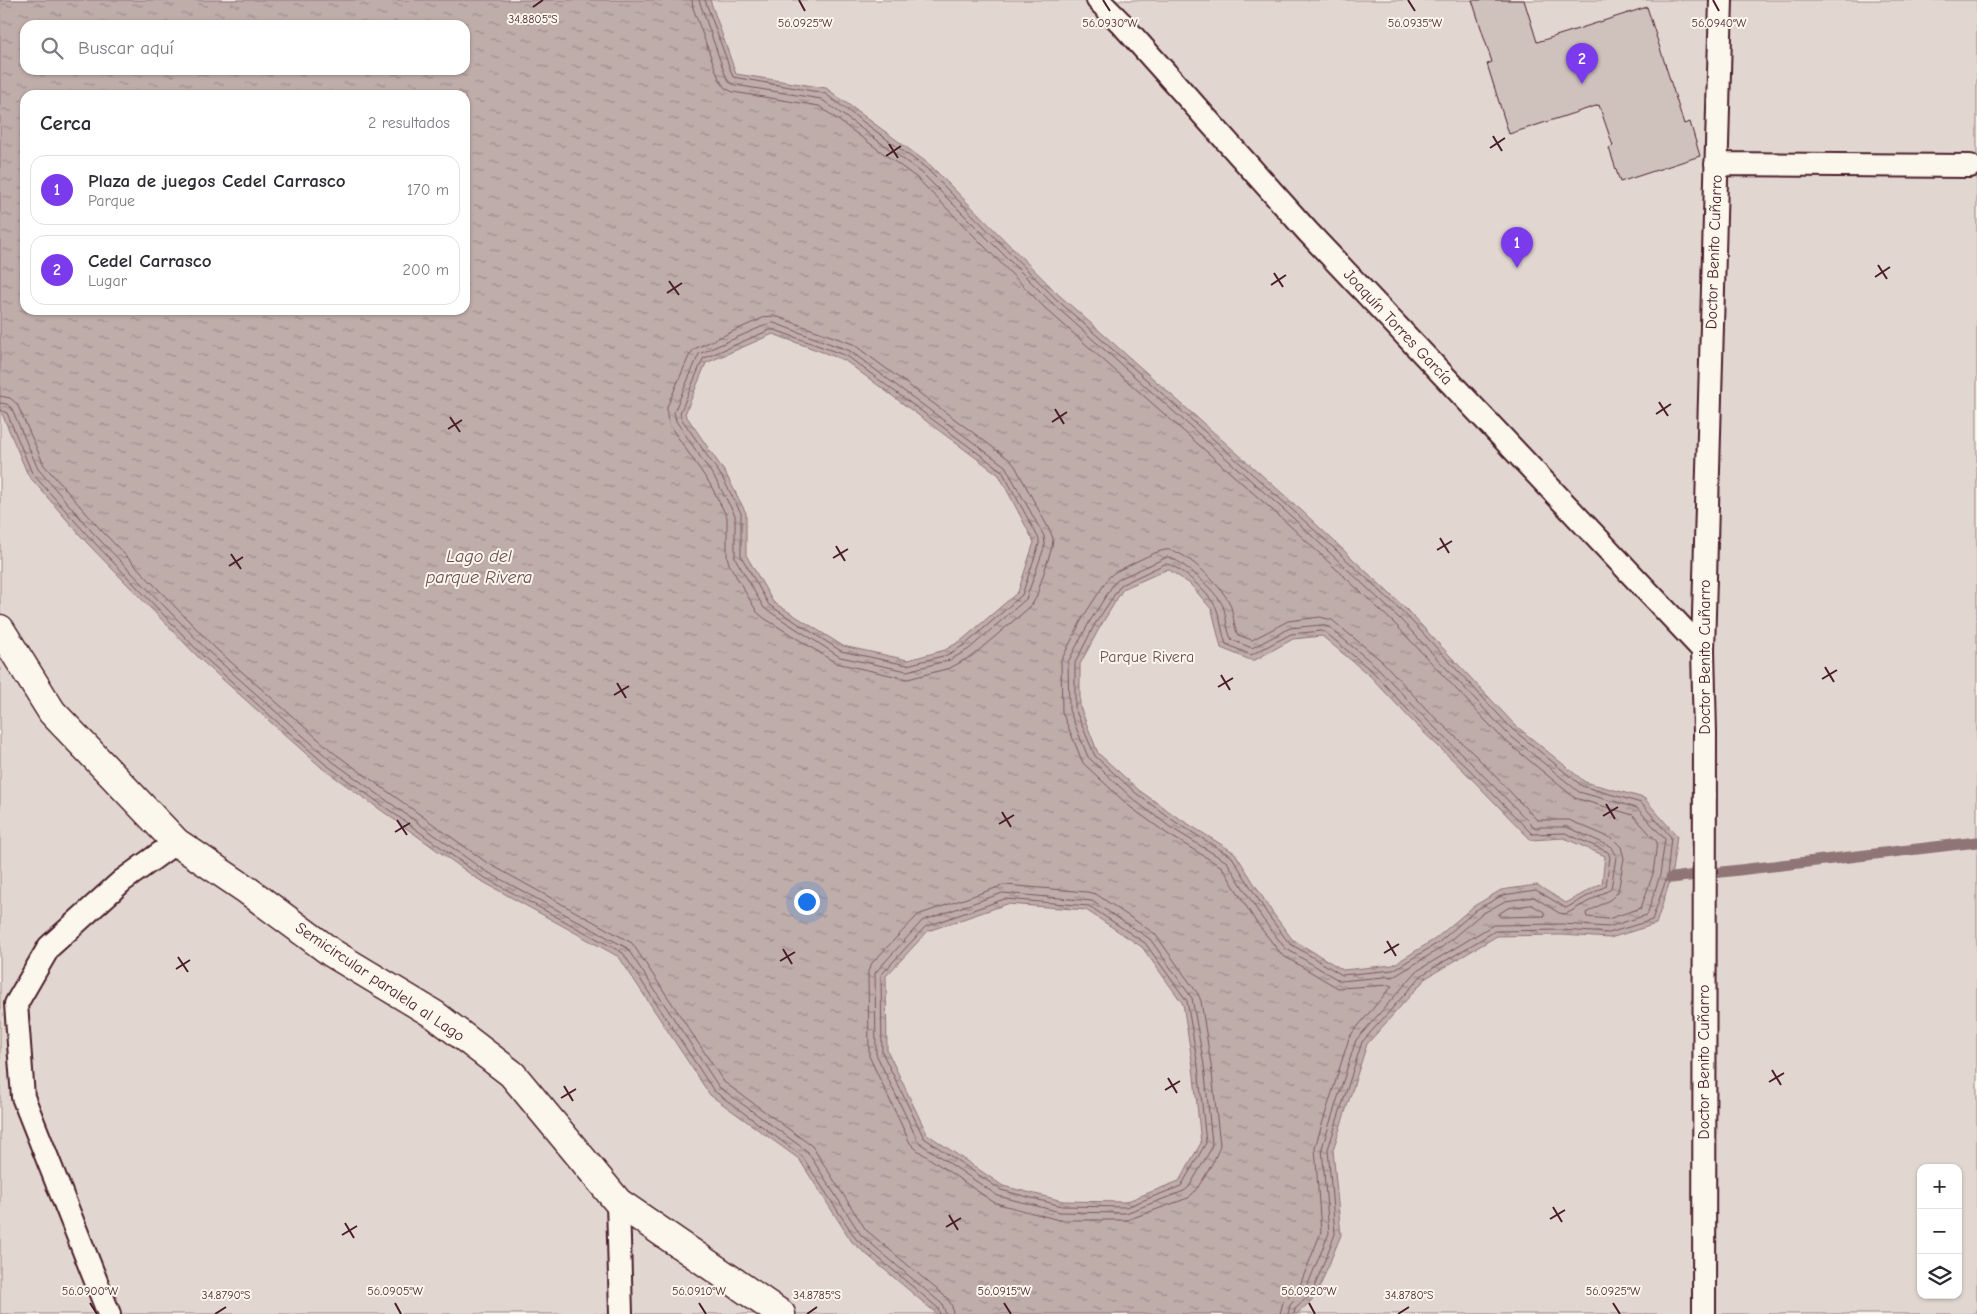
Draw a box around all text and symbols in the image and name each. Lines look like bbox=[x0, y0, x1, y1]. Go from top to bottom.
text: 34.8805°S bbox=[508, 12, 558, 26]
text: 56.0925°W bbox=[778, 16, 833, 30]
text: 56.0930°W bbox=[1082, 16, 1138, 30]
text: 56.0935°W bbox=[1388, 16, 1443, 30]
text: 56.0940°W bbox=[1691, 16, 1747, 30]
search box bbox=[20, 20, 470, 75]
icon: search bbox=[38, 34, 66, 62]
text: Buscar aquí bbox=[78, 37, 174, 59]
pin: 2 bbox=[1566, 43, 1598, 84]
text: Cerca bbox=[40, 111, 91, 135]
text: 2 resultados bbox=[368, 114, 450, 132]
text: Plaza de juegos Cedel Carrasco bbox=[88, 170, 346, 192]
street label: Doctor Benito Cuñarro bbox=[1702, 174, 1726, 330]
text: 1 bbox=[54, 181, 60, 199]
text: 170 m bbox=[407, 181, 449, 199]
text: Parque bbox=[88, 192, 135, 210]
pin: 1 bbox=[1501, 227, 1533, 268]
text: Cedel Carrasco bbox=[88, 250, 212, 272]
text: 2 bbox=[53, 261, 61, 279]
text: 200 m bbox=[403, 261, 449, 279]
street label: Joaquín Torres García bbox=[1340, 266, 1456, 388]
text: Lugar bbox=[88, 272, 127, 290]
water label: Lago del parque Rivera bbox=[425, 546, 532, 588]
street label: Doctor Benito Cuñarro bbox=[1696, 580, 1714, 734]
park label: Parque Rivera bbox=[1100, 648, 1194, 666]
your location bbox=[794, 889, 820, 915]
street label: Semicircular paralela al Lago bbox=[292, 919, 468, 1045]
street label: Doctor Benito Cuñarro bbox=[1695, 985, 1713, 1139]
map controls bbox=[1917, 1164, 1962, 1299]
button: + bbox=[1917, 1164, 1962, 1209]
button: − bbox=[1917, 1209, 1962, 1254]
button: layers bbox=[1917, 1254, 1962, 1299]
text: 56.0900°W bbox=[62, 1284, 119, 1298]
text: 56.0905°W bbox=[367, 1284, 423, 1298]
text: 56.0910°W bbox=[672, 1284, 727, 1298]
text: 56.0915°W bbox=[977, 1284, 1031, 1298]
text: 56.0920°W bbox=[1281, 1284, 1337, 1298]
text: 56.0925°W bbox=[1586, 1284, 1641, 1298]
text: 34.8790°S bbox=[202, 1288, 251, 1302]
text: 34.8785°S bbox=[793, 1288, 841, 1302]
text: 34.8780°S bbox=[1385, 1288, 1434, 1302]

